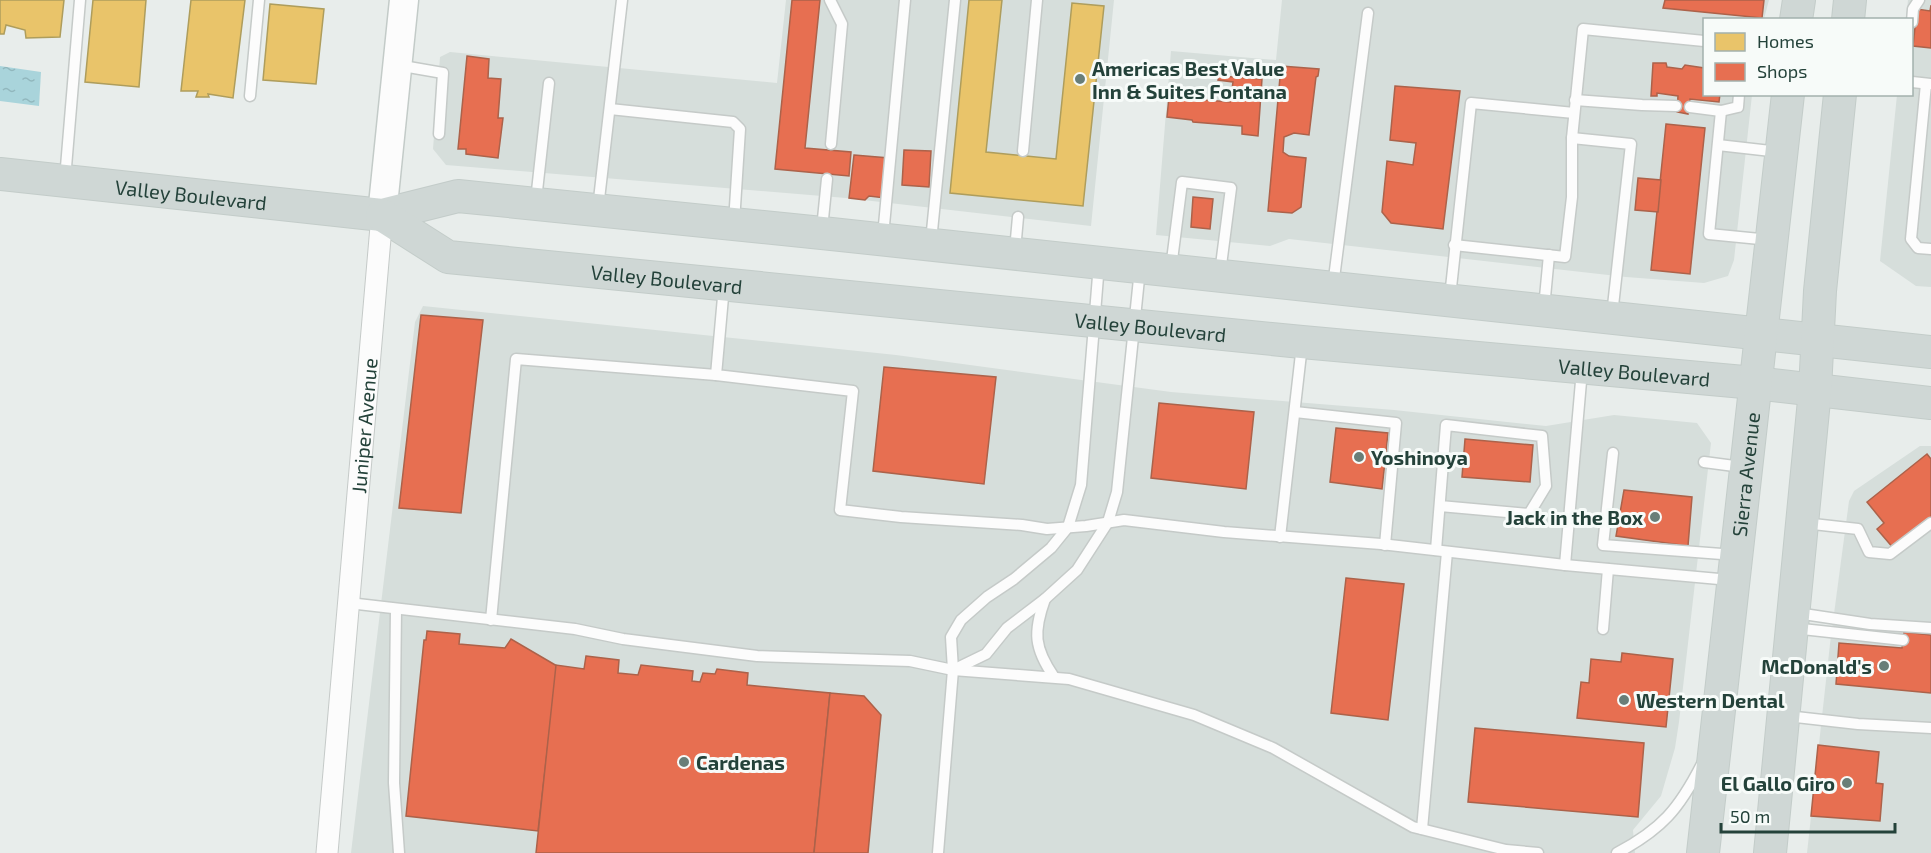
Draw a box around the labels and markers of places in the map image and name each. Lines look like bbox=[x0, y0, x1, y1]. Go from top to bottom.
place label: Americas Best Value Inn & Suites Fontana bbox=[1092, 56, 1287, 103]
marker: Americas Best Value Inn & Suites Fontana bbox=[1073, 72, 1087, 86]
place label: Yoshinoya bbox=[1371, 445, 1468, 470]
marker: Yoshinoya bbox=[1352, 450, 1366, 464]
place label: Jack in the Box bbox=[1506, 505, 1644, 529]
marker: Jack in the Box bbox=[1648, 510, 1662, 524]
place label: McDonald's bbox=[1761, 654, 1872, 678]
marker: McDonald's bbox=[1877, 659, 1891, 673]
place label: Western Dental bbox=[1636, 688, 1785, 712]
marker: Western Dental bbox=[1617, 693, 1631, 707]
place label: Cardenas bbox=[696, 750, 785, 774]
marker: Cardenas bbox=[677, 755, 691, 769]
place label: El Gallo Giro bbox=[1721, 771, 1835, 795]
marker: El Gallo Giro bbox=[1840, 776, 1854, 790]

